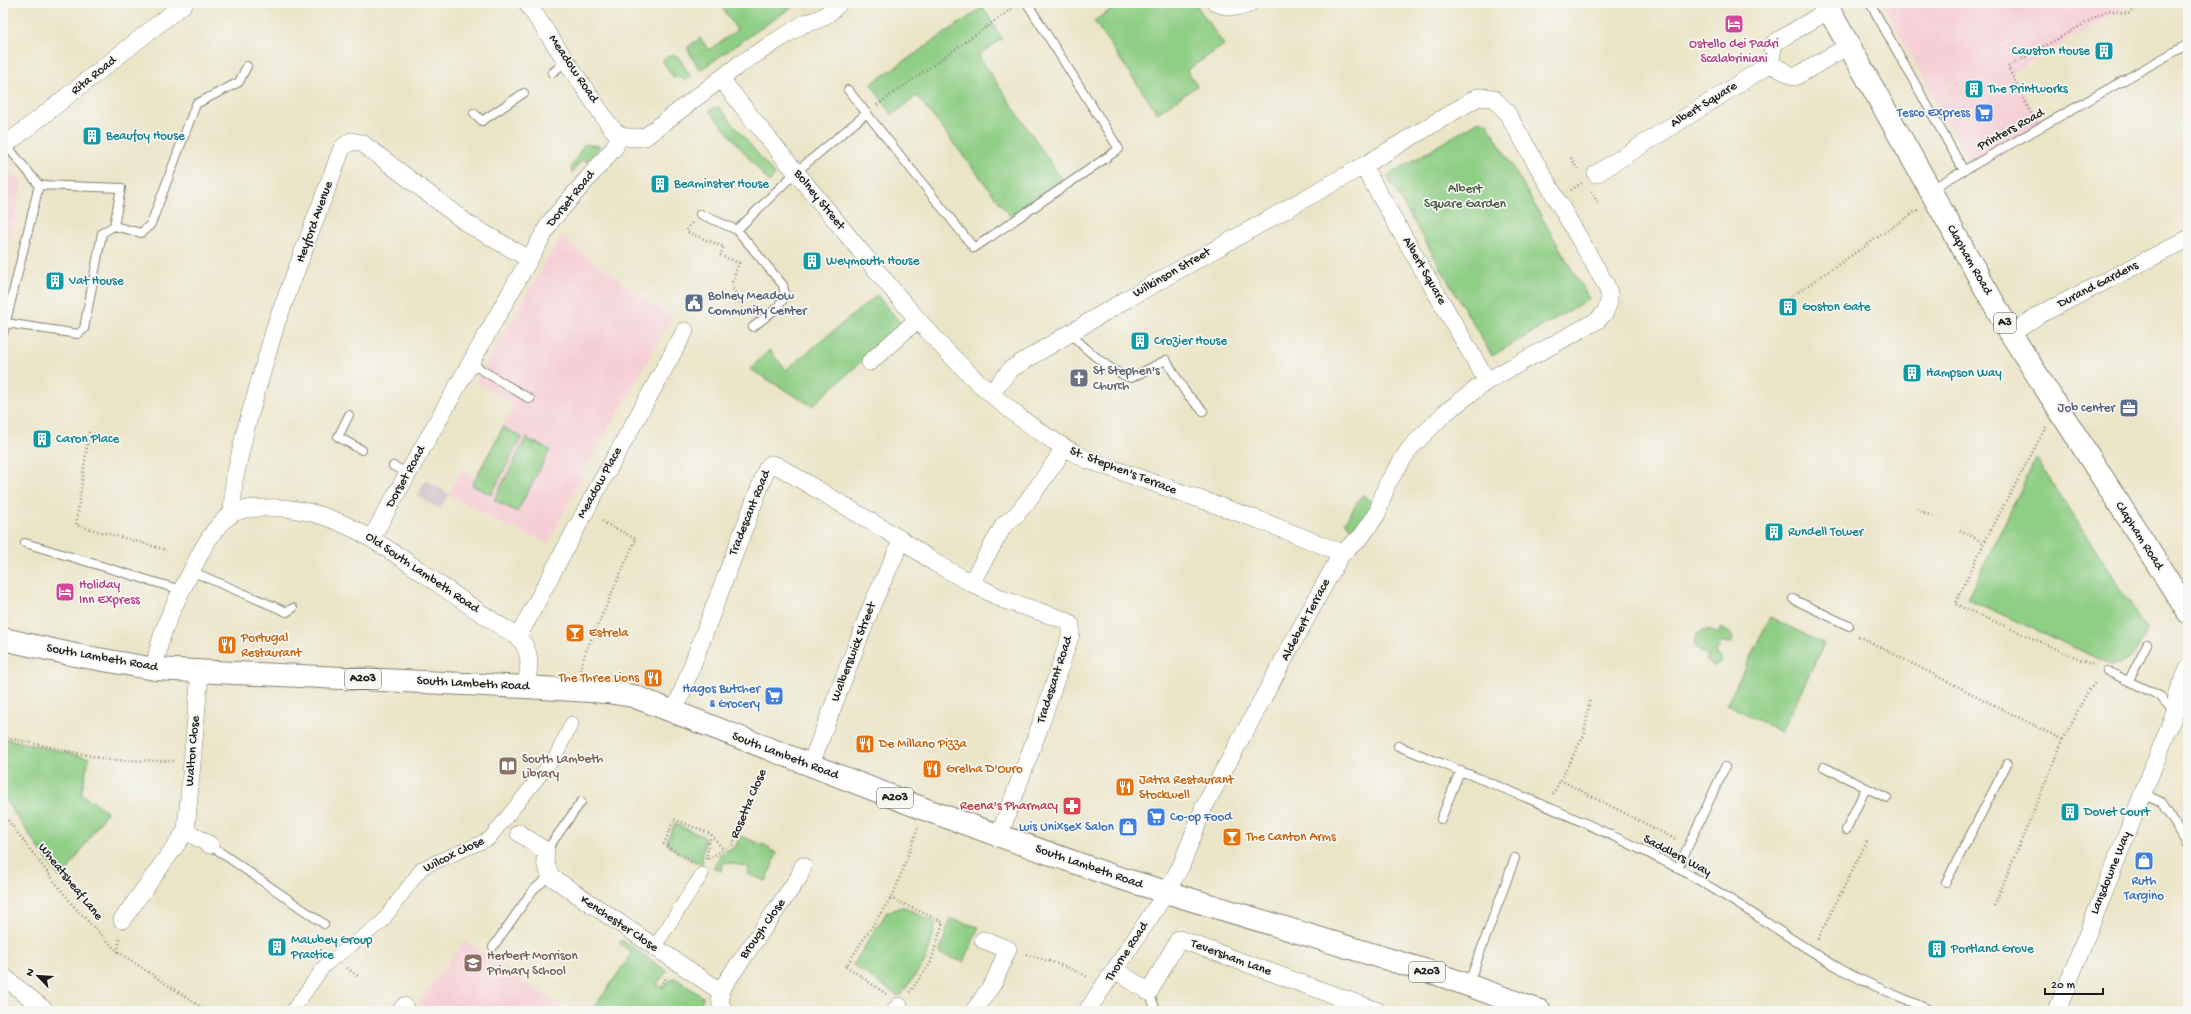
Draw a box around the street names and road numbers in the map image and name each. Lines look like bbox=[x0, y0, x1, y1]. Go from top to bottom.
street label: Meadow Road bbox=[545, 32, 602, 107]
street label: Rita Road bbox=[68, 52, 121, 99]
street label: Albert Square bbox=[1668, 78, 1740, 131]
street label: Printers Road bbox=[1974, 105, 2048, 155]
street label: Bolney Street bbox=[789, 166, 849, 235]
street label: Dorset Road bbox=[543, 167, 599, 231]
street label: Heyford Avenue bbox=[293, 179, 337, 265]
street label: Clapham Road bbox=[1943, 222, 1996, 299]
street label: Albert Square bbox=[1399, 235, 1450, 308]
street label: Wilkinson Street bbox=[1131, 244, 1215, 301]
street label: Durand Gardens bbox=[2054, 258, 2142, 312]
road number: A3 bbox=[1994, 313, 2016, 333]
street label: Dorset Road bbox=[382, 442, 430, 511]
street label: St. Stephen's Terrace bbox=[1067, 444, 1179, 498]
street label: Meadow Place bbox=[574, 445, 626, 521]
street label: Tradescant Road bbox=[726, 467, 774, 559]
street label: Clapham Road bbox=[2111, 499, 2167, 574]
street label: Old South Lambeth Road bbox=[362, 529, 483, 618]
street label: Aldebert Terrace bbox=[1278, 576, 1334, 664]
street label: Walberswick Street bbox=[828, 599, 880, 704]
street label: Tradescant Road bbox=[1034, 633, 1077, 726]
street label: South Lambeth Road bbox=[45, 641, 160, 675]
road number: A203 bbox=[345, 669, 381, 689]
street label: South Lambeth Road bbox=[416, 674, 531, 695]
street label: Walton Close bbox=[182, 715, 204, 787]
street label: South Lambeth Road bbox=[730, 729, 842, 784]
street label: Rosetta Close bbox=[728, 767, 770, 841]
road number: A203 bbox=[877, 788, 913, 808]
street label: Lansdowne Way bbox=[2088, 829, 2135, 917]
street label: Saddlers Way bbox=[1640, 832, 1714, 881]
street label: Wilcox Close bbox=[421, 834, 487, 876]
street label: Wheatsheaf Lane bbox=[34, 840, 106, 924]
street label: South Lambeth Road bbox=[1033, 842, 1146, 893]
street label: Kenchester Close bbox=[577, 892, 661, 956]
street label: Brough Close bbox=[736, 896, 789, 963]
street label: Thorne Road bbox=[1102, 918, 1152, 985]
street label: Teversham Lane bbox=[1188, 936, 1274, 980]
road number: A203 bbox=[1409, 962, 1445, 982]

